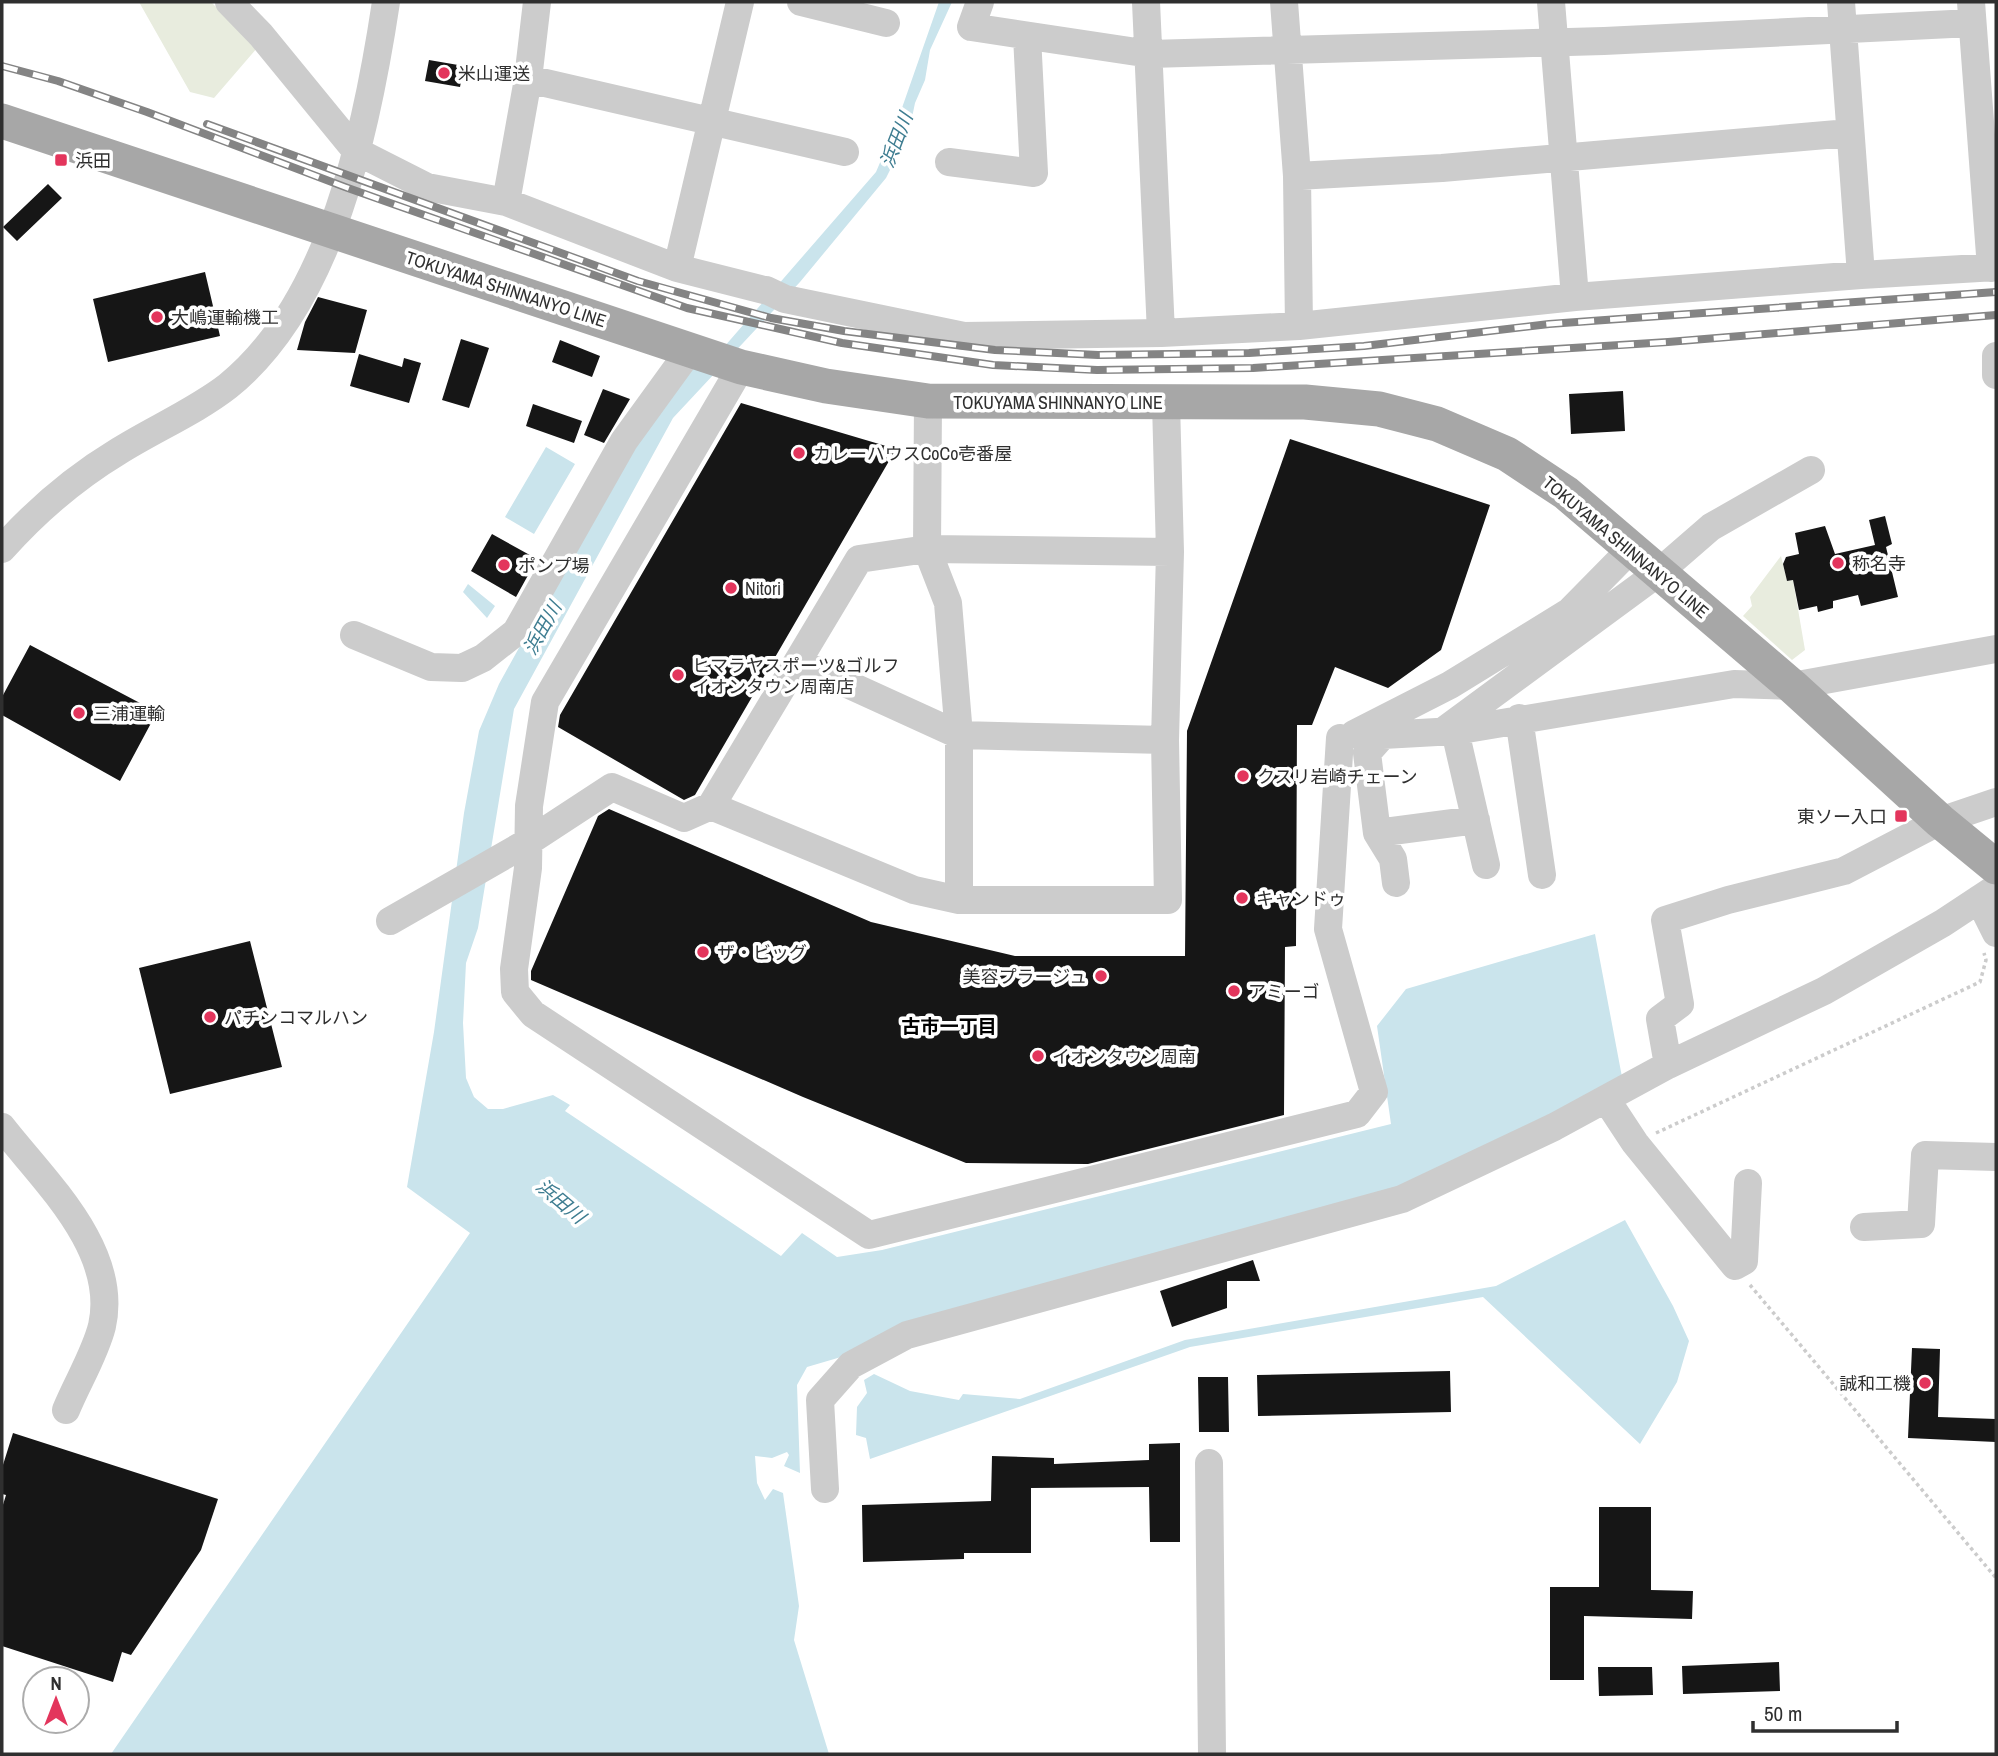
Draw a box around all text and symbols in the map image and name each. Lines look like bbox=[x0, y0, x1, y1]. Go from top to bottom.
place label: 米山運送 bbox=[458, 61, 530, 86]
marker: 米山運送 bbox=[436, 65, 452, 81]
water label: 浜田川 bbox=[874, 107, 919, 171]
place label: 浜田 bbox=[75, 148, 111, 173]
marker: 浜田 bbox=[53, 152, 69, 168]
street label: TOKUYAMA SHINNANYO LINE bbox=[403, 245, 609, 333]
place label: 大嶋運輸機工 bbox=[171, 305, 279, 330]
marker: 大嶋運輸機工 bbox=[149, 309, 165, 325]
street label: TOKUYAMA SHINNANYO LINE bbox=[953, 390, 1163, 415]
place label: カレーハウスCoCo壱番屋 bbox=[813, 441, 1012, 466]
marker: カレーハウスCoCo壱番屋 bbox=[791, 445, 807, 461]
street label: TOKUYAMA SHINNANYO LINE bbox=[1538, 470, 1714, 624]
place label: 称名寺 bbox=[1852, 551, 1906, 576]
place label: ポンプ場 bbox=[518, 553, 589, 578]
marker: 称名寺 bbox=[1830, 555, 1846, 571]
marker: ポンプ場 bbox=[496, 557, 512, 573]
place label: Nitori bbox=[745, 576, 781, 601]
marker: Nitori bbox=[723, 580, 739, 596]
water label: 浜田川 bbox=[517, 595, 568, 659]
place label: ヒマラヤスポーツ&ゴルフ イオンタウン周南店 bbox=[692, 653, 900, 699]
marker: ヒマラヤスポーツ&ゴルフ イオンタウン周南店 bbox=[670, 667, 686, 683]
place label: 三浦運輸 bbox=[93, 701, 165, 726]
marker: 三浦運輸 bbox=[71, 705, 87, 721]
place label: クスリ岩崎チェーン bbox=[1257, 764, 1418, 789]
marker: クスリ岩崎チェーン bbox=[1235, 768, 1251, 784]
place label: 東ソー入口 bbox=[1797, 804, 1887, 829]
marker: 東ソー入口 bbox=[1893, 808, 1909, 824]
place label: キャンドゥ bbox=[1256, 886, 1346, 911]
marker: キャンドゥ bbox=[1234, 890, 1250, 906]
place label: ザ・ビッグ bbox=[717, 940, 807, 965]
marker: ザ・ビッグ bbox=[695, 944, 711, 960]
place label: 美容プラージュ bbox=[963, 964, 1087, 989]
marker: 美容プラージュ bbox=[1093, 968, 1109, 984]
place label: アミーゴ bbox=[1248, 979, 1320, 1004]
marker: アミーゴ bbox=[1226, 983, 1242, 999]
place label: パチンコマルハン bbox=[224, 1005, 368, 1030]
marker: パチンコマルハン bbox=[202, 1009, 218, 1025]
district label: 古市一丁目 bbox=[901, 1013, 997, 1039]
place label: イオンタウン周南 bbox=[1052, 1044, 1196, 1069]
marker: イオンタウン周南 bbox=[1030, 1048, 1046, 1064]
water label: 浜田川 bbox=[531, 1173, 593, 1231]
place label: 誠和工機 bbox=[1839, 1371, 1911, 1396]
marker: 誠和工機 bbox=[1917, 1375, 1933, 1391]
north arrow bbox=[21, 1665, 91, 1735]
text: N bbox=[50, 1670, 62, 1696]
scale bar bbox=[1753, 1690, 1896, 1734]
text: 50 m bbox=[1764, 1699, 1802, 1728]

